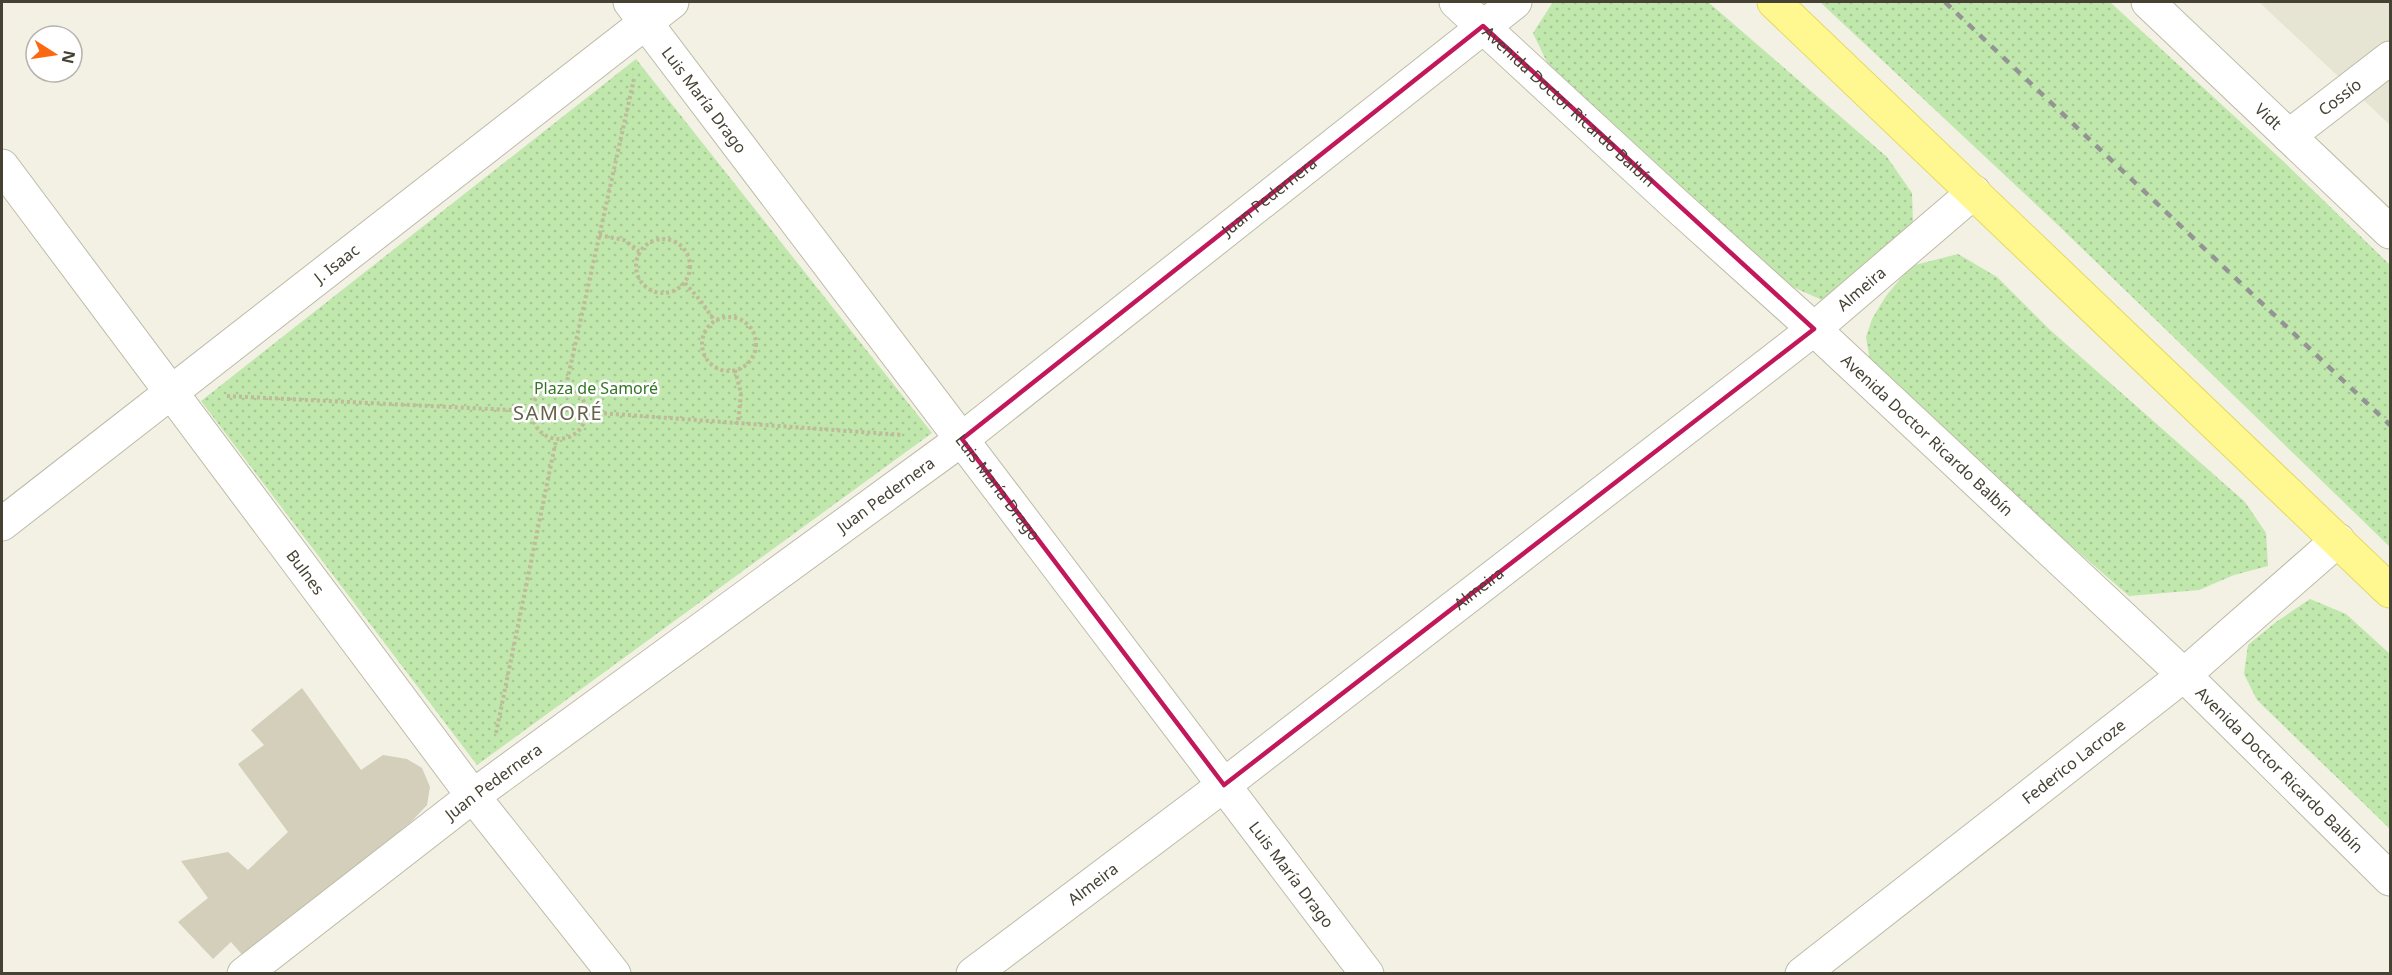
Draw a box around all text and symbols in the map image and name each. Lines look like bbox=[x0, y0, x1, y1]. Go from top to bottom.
street label: Avenida Doctor Ricardo Balbín bbox=[1478, 21, 1660, 192]
north arrow bbox=[24, 24, 84, 84]
street label: Luis María Drago bbox=[657, 42, 752, 158]
text: N bbox=[57, 48, 81, 66]
street label: Cossío bbox=[2314, 73, 2366, 121]
street label: Vidt bbox=[2250, 98, 2287, 135]
street label: Juan Pedernera bbox=[1215, 152, 1321, 242]
street label: J. Isaac bbox=[308, 239, 364, 289]
street label: Almeira bbox=[1832, 261, 1890, 316]
street label: Avenida Doctor Ricardo Balbín bbox=[1837, 349, 2018, 521]
park label: Plaza de Samoré bbox=[534, 377, 658, 399]
district label: SAMORÉ bbox=[513, 399, 603, 426]
street label: Luis María Drago bbox=[950, 430, 1045, 545]
street label: Juan Pedernera bbox=[831, 452, 939, 539]
street label: Bulnes bbox=[281, 545, 330, 599]
street label: Almeira bbox=[1449, 562, 1508, 615]
street label: Avenida Doctor Ricardo Balbín bbox=[2191, 682, 2368, 858]
street label: Federico Lacroze bbox=[2017, 714, 2130, 809]
street label: Juan Pedernera bbox=[439, 738, 546, 826]
street label: Luis María Drago bbox=[1244, 817, 1339, 932]
street label: Almeira bbox=[1063, 858, 1123, 910]

